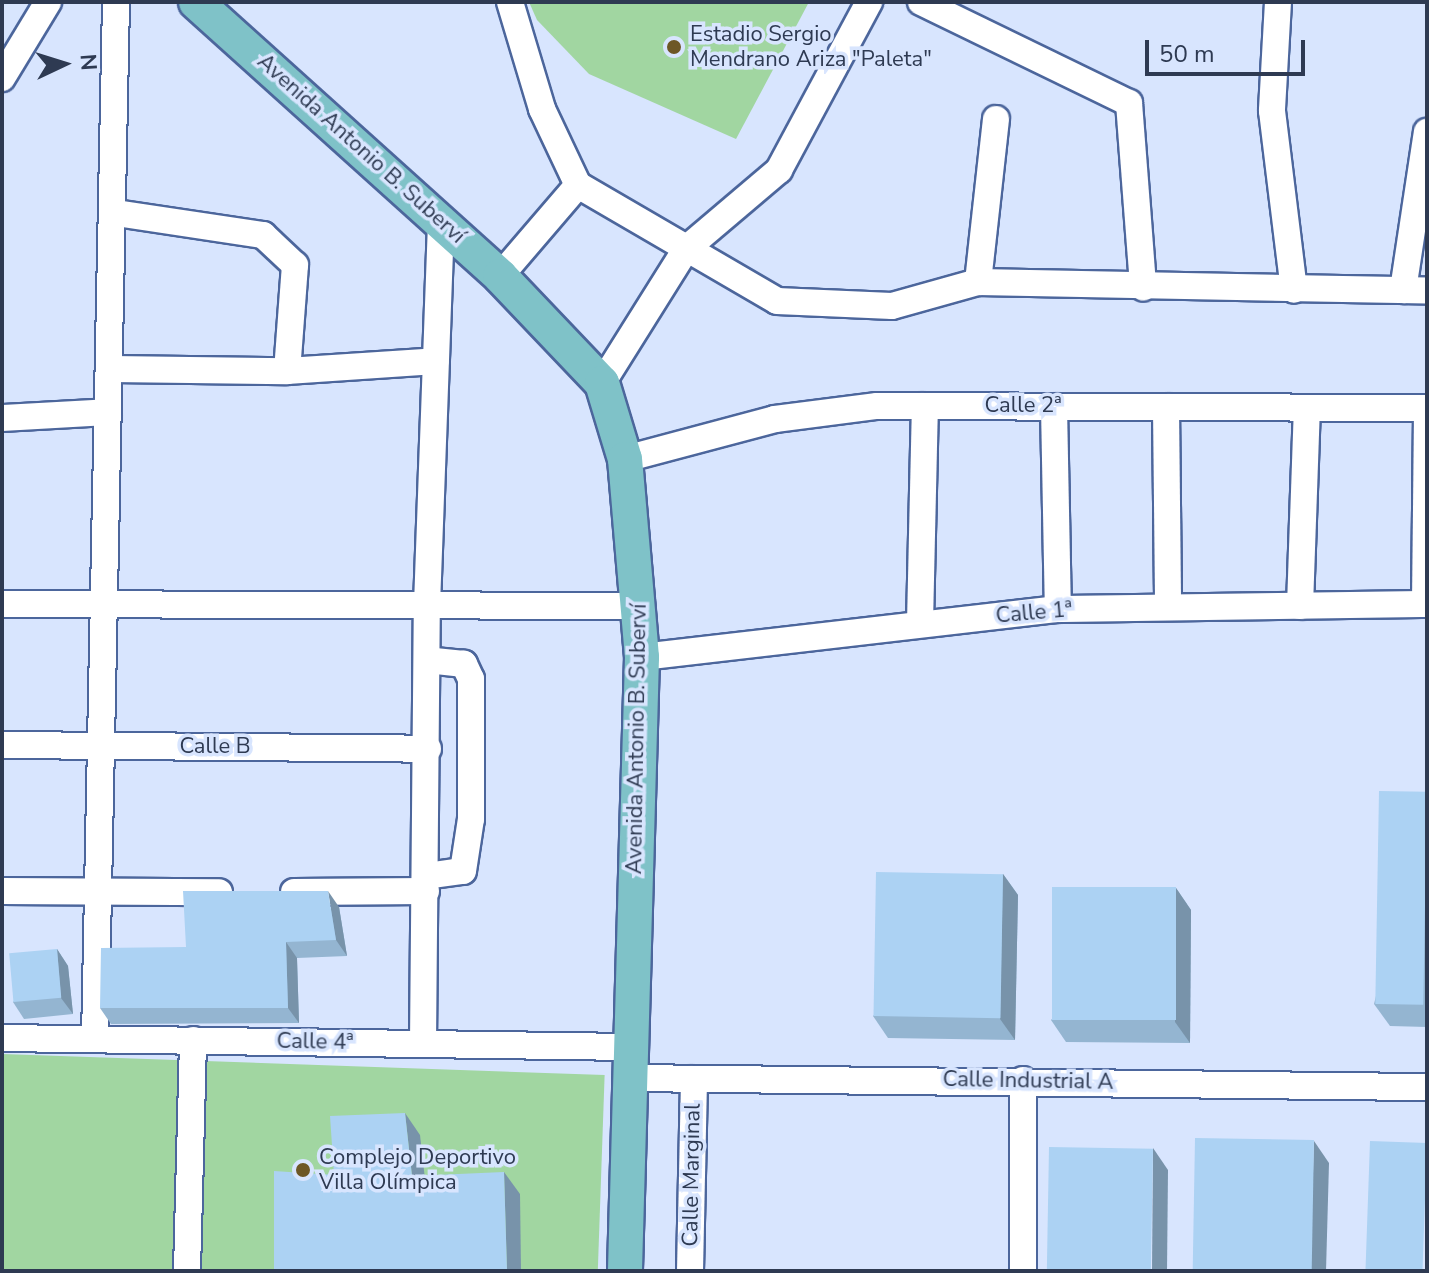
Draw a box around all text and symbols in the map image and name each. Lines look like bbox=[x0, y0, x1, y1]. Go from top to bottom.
place label: Estadio Sergio Mendrano Ariza "Paleta" bbox=[690, 21, 932, 72]
north arrow bbox=[24, 24, 104, 104]
scale bar bbox=[1149, 24, 1309, 74]
marker: Estadio Sergio Mendrano Ariza "Paleta" bbox=[665, 38, 683, 56]
text: 50 m bbox=[1159, 38, 1215, 70]
street label: Avenida Antonio B. Suberví bbox=[252, 49, 470, 249]
text: N bbox=[72, 53, 103, 72]
street label: Calle 2ª bbox=[985, 393, 1061, 419]
street label: Calle 1ª bbox=[995, 597, 1073, 629]
street label: Avenida Antonio B. Suberví bbox=[621, 603, 653, 875]
street label: Calle B bbox=[179, 734, 251, 760]
street label: Calle 4ª bbox=[276, 1028, 354, 1056]
street label: Calle Industrial A bbox=[942, 1066, 1114, 1096]
street label: Calle Marginal bbox=[678, 1103, 706, 1247]
place label: Complejo Deportivo Villa Olímpica bbox=[319, 1144, 516, 1196]
marker: Complejo Deportivo Villa Olímpica bbox=[294, 1161, 312, 1179]

